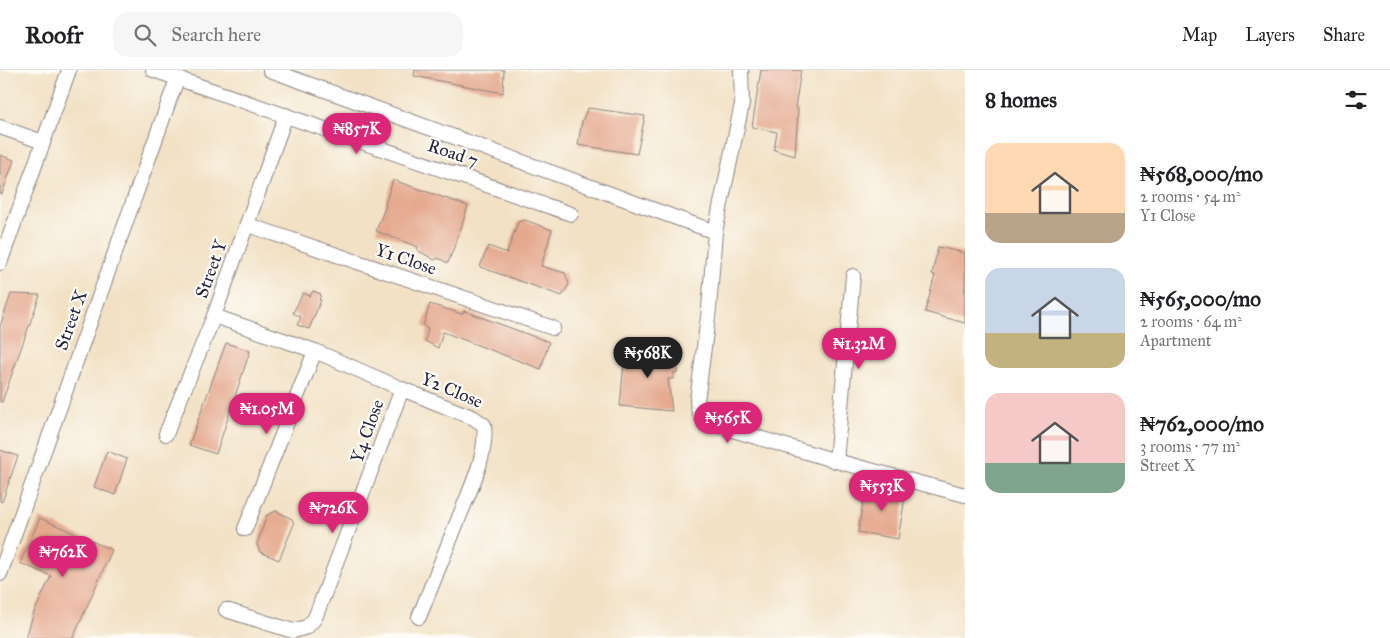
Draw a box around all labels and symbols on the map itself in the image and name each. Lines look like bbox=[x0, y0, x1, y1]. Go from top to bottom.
pin: ₦857K bbox=[322, 112, 392, 155]
street label: Road 7 bbox=[425, 134, 481, 172]
street label: Street Y bbox=[190, 237, 232, 301]
street label: Y1 Close bbox=[373, 238, 439, 280]
street label: Street X bbox=[50, 287, 92, 353]
pin: ₦1.32M bbox=[818, 328, 900, 370]
pin: ₦568K bbox=[613, 336, 683, 379]
street label: Y2 Close bbox=[418, 367, 486, 413]
pin: ₦1.05M bbox=[226, 392, 308, 435]
street label: Y4 Close bbox=[345, 396, 389, 466]
pin: ₦565K bbox=[693, 402, 763, 444]
pin: ₦553K bbox=[847, 470, 917, 512]
pin: ₦726K bbox=[298, 492, 368, 534]
pin: ₦762K bbox=[28, 536, 98, 578]

